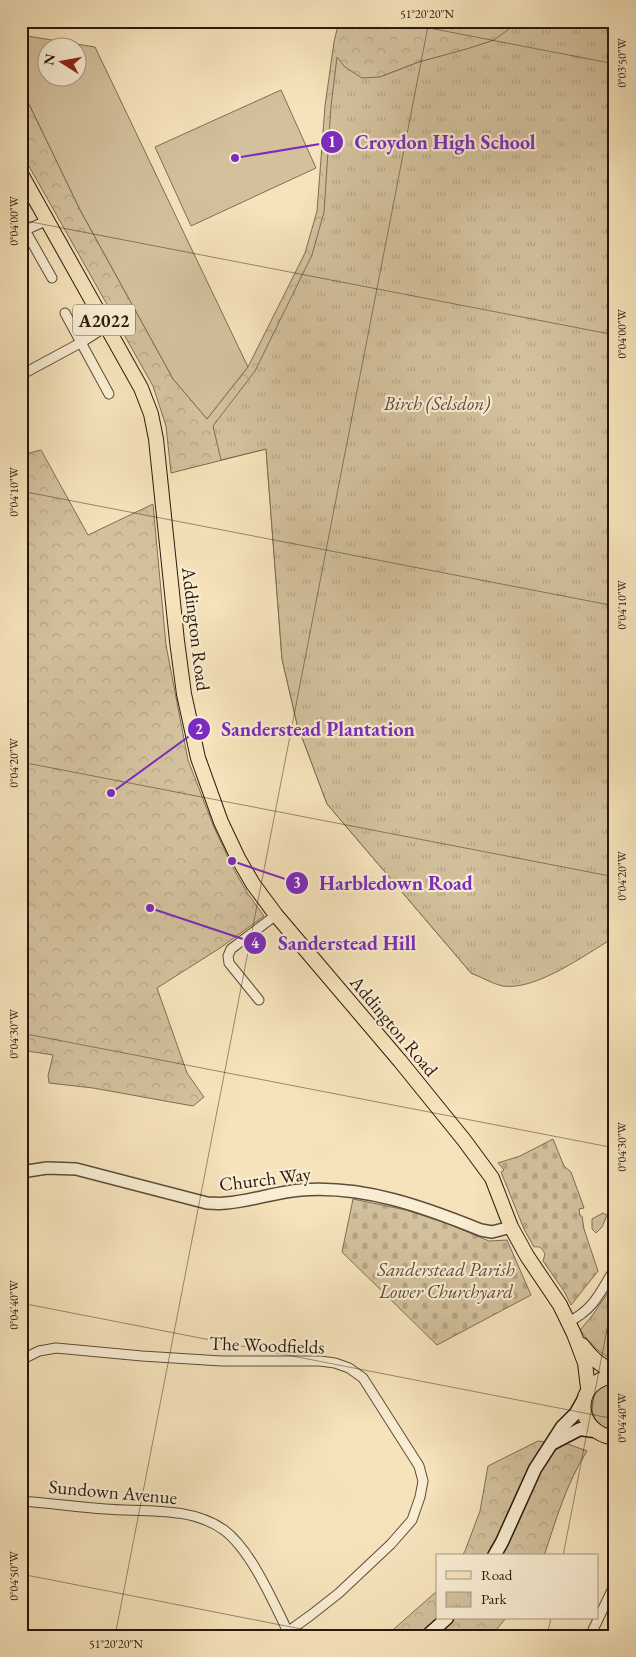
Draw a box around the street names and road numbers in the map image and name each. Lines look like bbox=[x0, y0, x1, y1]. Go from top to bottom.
road number: A2022 bbox=[73, 304, 135, 336]
street label: Addington Road bbox=[176, 565, 216, 693]
street label: Addington Road bbox=[344, 970, 444, 1082]
street label: Church Way bbox=[218, 1161, 313, 1197]
street label: The Woodfields bbox=[209, 1330, 325, 1360]
street label: Sundown Avenue bbox=[48, 1474, 178, 1510]

